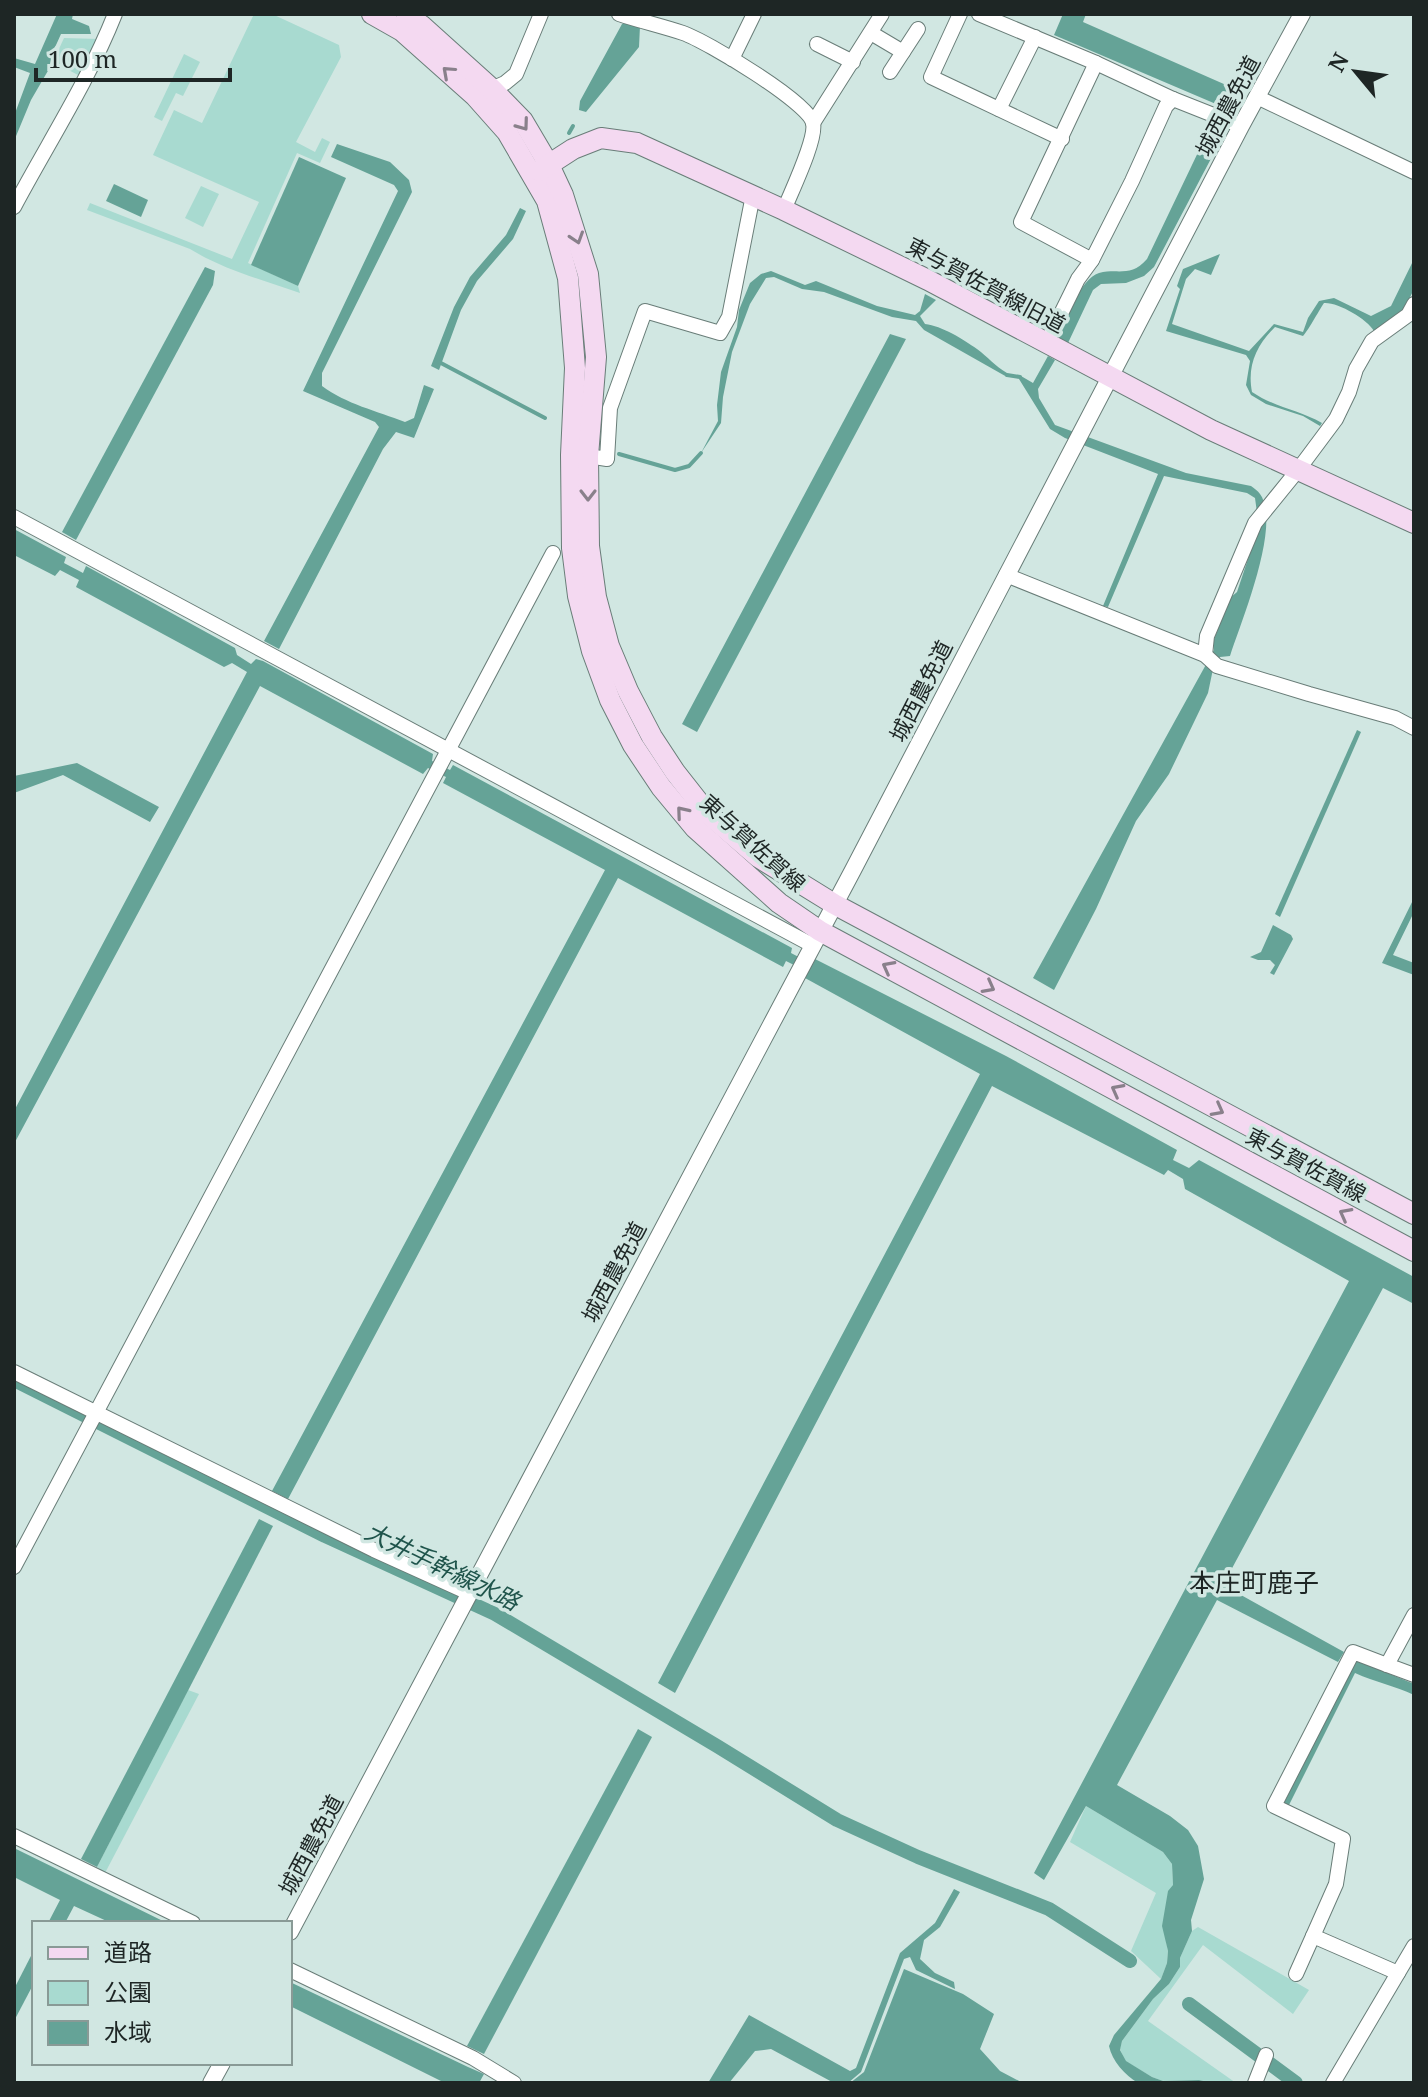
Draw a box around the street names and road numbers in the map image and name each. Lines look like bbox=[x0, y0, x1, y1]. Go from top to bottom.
street label: 城西農免道 bbox=[1188, 50, 1266, 161]
street label: 東与賀佐賀線旧道 bbox=[902, 230, 1071, 339]
street label: 城西農免道 bbox=[882, 635, 958, 746]
street label: 東与賀佐賀線 bbox=[695, 787, 813, 898]
street label: 東与賀佐賀線 bbox=[1241, 1120, 1372, 1208]
street label: 城西農免道 bbox=[574, 1216, 652, 1327]
street label: 城西農免道 bbox=[271, 1789, 349, 1900]

